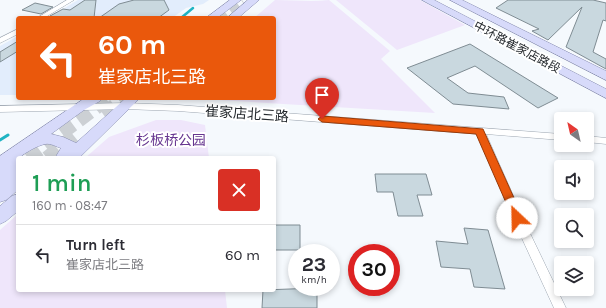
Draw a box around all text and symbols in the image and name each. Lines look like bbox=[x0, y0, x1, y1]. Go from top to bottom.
street label: 中环路崔家店路段 bbox=[471, 18, 563, 76]
text: 60 m bbox=[98, 28, 166, 61]
icon: left bbox=[32, 32, 84, 84]
text: 崔家店北三路 bbox=[98, 66, 206, 88]
pin bbox=[305, 78, 339, 119]
icon: arrive bbox=[311, 84, 333, 106]
street label: 崔家店北三路 bbox=[205, 103, 289, 125]
north arrow bbox=[554, 112, 594, 152]
map controls bbox=[554, 112, 594, 296]
park label: 杉板桥公园 bbox=[136, 132, 206, 149]
button: sound bbox=[554, 160, 594, 200]
text: 1 min bbox=[32, 169, 92, 197]
button: close bbox=[218, 169, 260, 211]
position arrow bbox=[496, 197, 538, 239]
text: 160 m · 08:47 bbox=[32, 198, 107, 213]
button: search bbox=[554, 208, 594, 248]
text: Turn left bbox=[66, 236, 125, 254]
icon: left bbox=[32, 244, 54, 266]
speed limit sign: 30 bbox=[348, 244, 400, 296]
text: 60 m bbox=[225, 246, 260, 264]
text: 23 bbox=[302, 253, 326, 276]
button: layers bbox=[554, 256, 594, 296]
text: 崔家店北三路 bbox=[66, 257, 144, 272]
text: km/h bbox=[301, 274, 327, 286]

